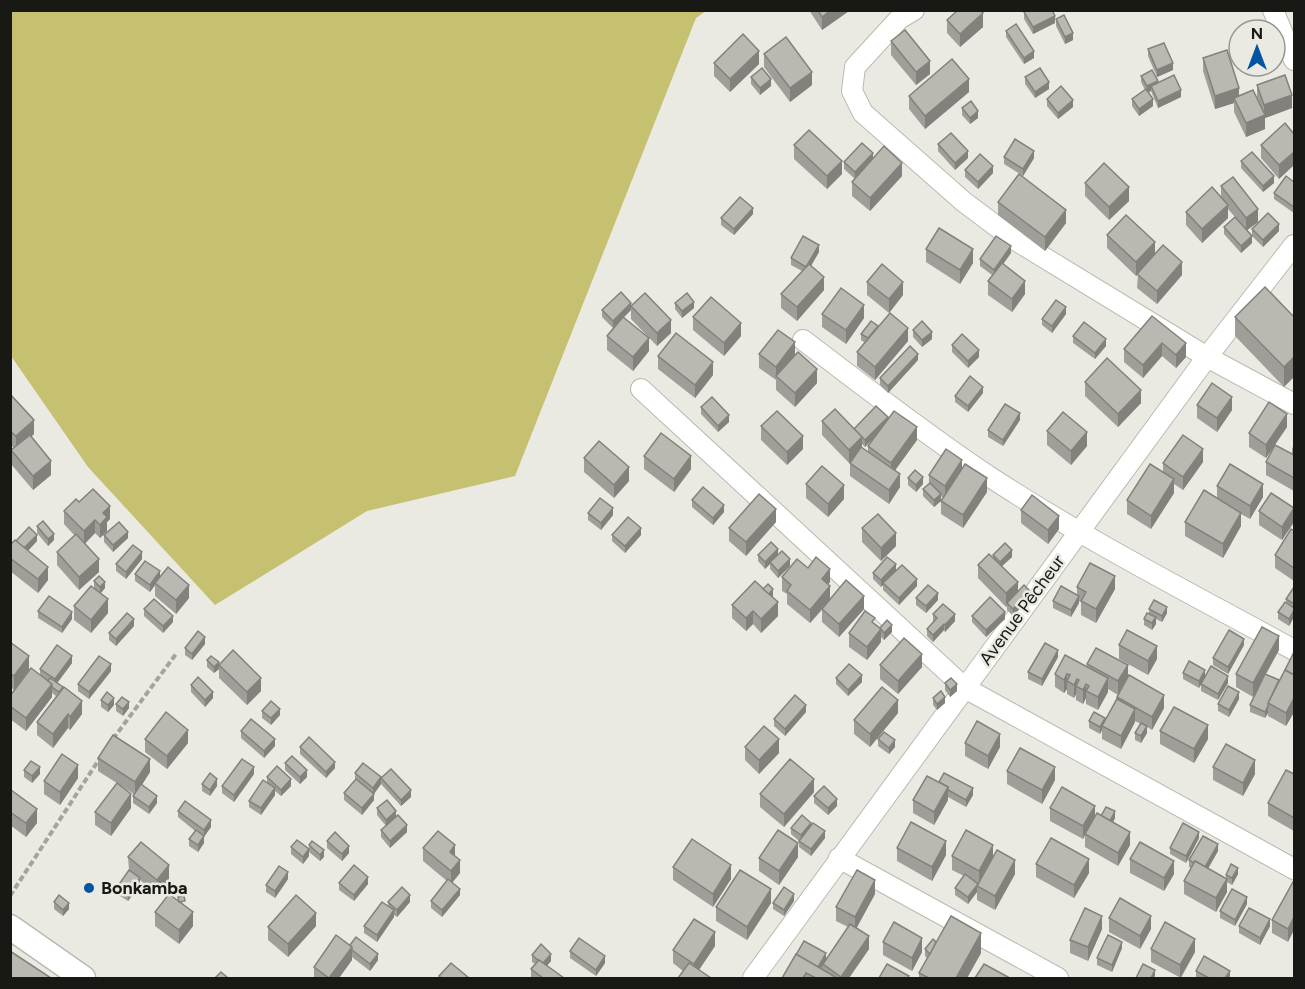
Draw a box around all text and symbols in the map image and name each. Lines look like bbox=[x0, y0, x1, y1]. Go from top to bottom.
north arrow bbox=[1227, 18, 1287, 78]
text: N bbox=[1251, 24, 1263, 43]
street label: Avenue Pêcheur bbox=[975, 550, 1069, 670]
place label: Bonkamba bbox=[101, 877, 188, 899]
marker: Bonkamba bbox=[82, 881, 96, 895]

